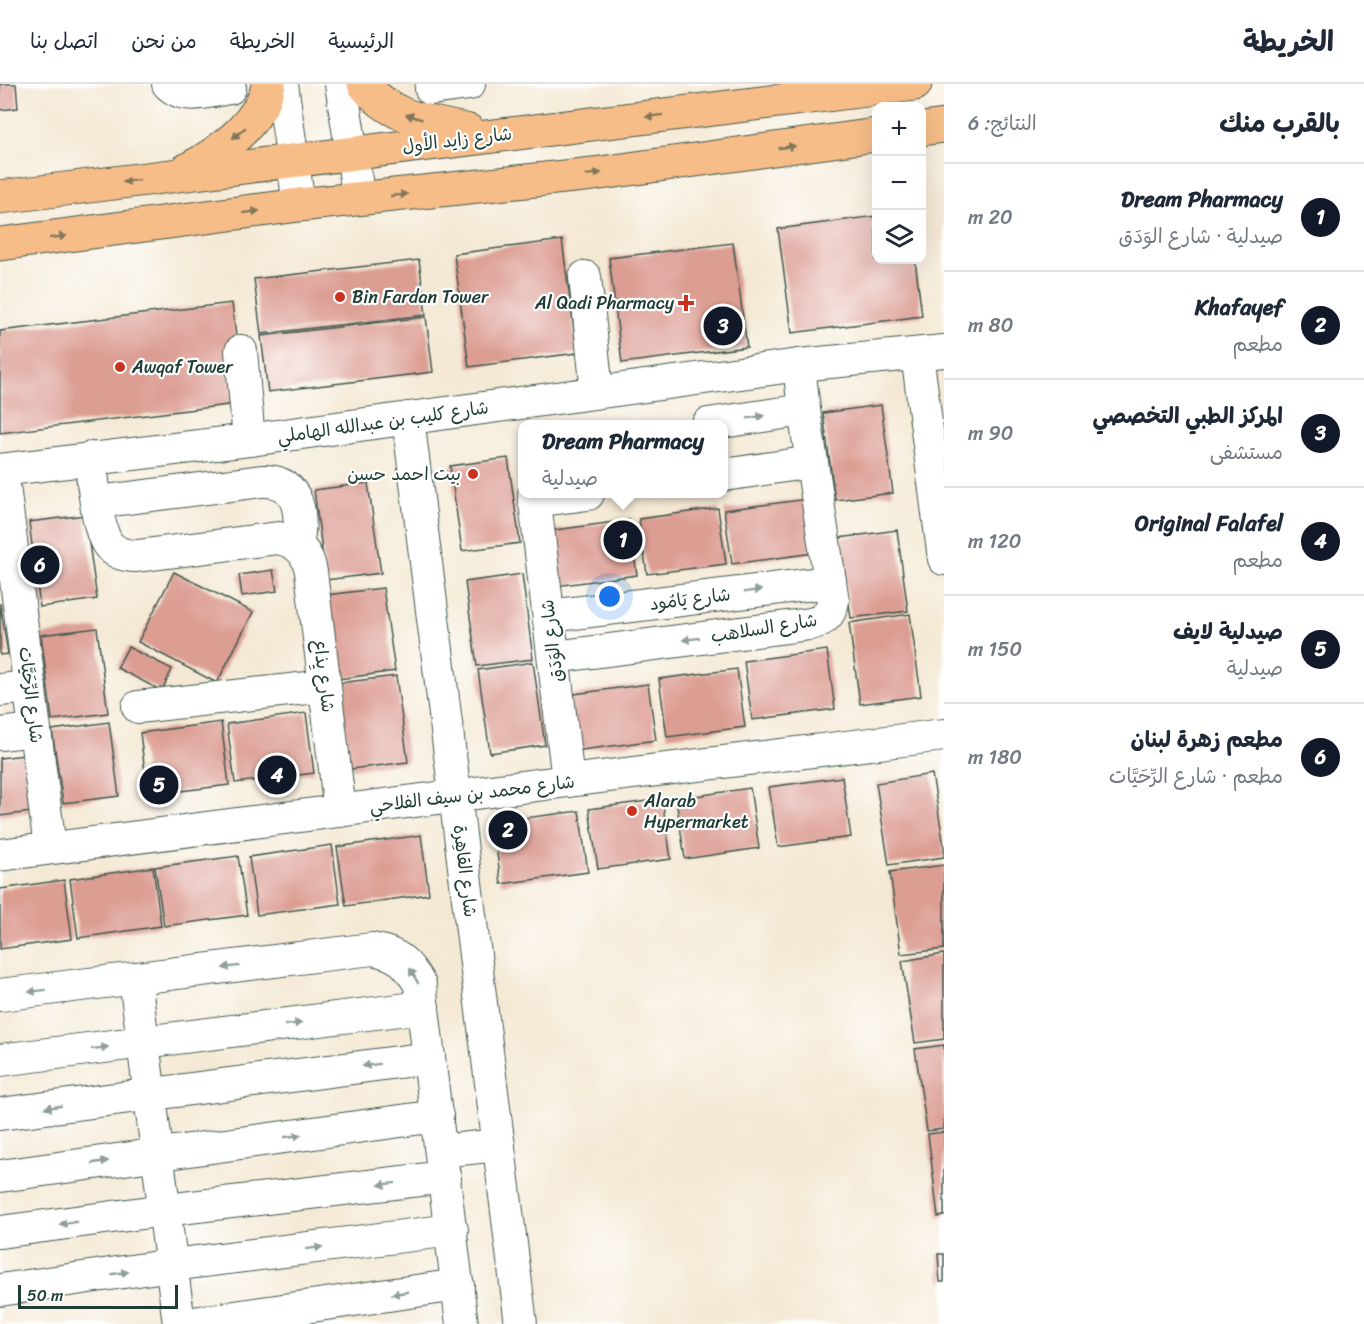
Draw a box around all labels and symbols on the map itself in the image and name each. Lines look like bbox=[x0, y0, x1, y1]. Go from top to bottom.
one-way arrow bbox=[645, 111, 664, 120]
one-way arrow bbox=[405, 112, 423, 121]
street label: شارع زايد الأول bbox=[400, 117, 514, 163]
one-way arrow bbox=[232, 126, 247, 139]
one-way arrow bbox=[777, 143, 796, 152]
one-way arrow bbox=[584, 169, 603, 179]
one-way arrow bbox=[121, 177, 140, 186]
one-way arrow bbox=[390, 190, 409, 200]
one-way arrow bbox=[242, 207, 261, 216]
one-way arrow bbox=[49, 232, 68, 241]
place label: Bin Fardan Tower bbox=[352, 281, 490, 313]
place label: Al Qadi Pharmacy bbox=[534, 287, 675, 319]
marker: Bin Fardan Tower bbox=[333, 290, 347, 304]
marker: Al Qadi Pharmacy bbox=[679, 296, 693, 310]
pin: 3 bbox=[704, 304, 742, 348]
place label: Awqaf Tower bbox=[131, 351, 234, 383]
marker: Awqaf Tower bbox=[113, 360, 127, 374]
street label: شارع كليب بن عبدالله الهاملي bbox=[275, 391, 491, 453]
one-way arrow bbox=[747, 413, 766, 422]
place label: بيت احمد حسن bbox=[347, 458, 461, 490]
marker: بيت احمد حسن bbox=[466, 467, 480, 481]
pin: 1 bbox=[604, 518, 642, 562]
pin: 6 bbox=[20, 542, 60, 588]
street label: شارع يَامُود bbox=[648, 578, 732, 620]
your location bbox=[595, 582, 624, 611]
one-way arrow bbox=[744, 586, 763, 596]
street label: شارع الوَدَق bbox=[531, 598, 573, 684]
street label: شارع السلاهب bbox=[708, 604, 820, 652]
one-way arrow bbox=[681, 635, 700, 644]
street label: شارع يِذاع bbox=[304, 638, 344, 714]
street label: شارع الرِّحَيَّات bbox=[9, 645, 53, 745]
pin: 4 bbox=[258, 752, 296, 798]
pin: 5 bbox=[140, 762, 178, 808]
street label: شارع محمد بن سيف الفلاحي bbox=[367, 766, 577, 822]
place label: Alarab Hypermarket bbox=[643, 785, 749, 838]
marker: Alarab Hypermarket bbox=[625, 804, 639, 818]
pin: 2 bbox=[488, 808, 528, 852]
street label: شارع القاهِرة bbox=[443, 823, 487, 919]
one-way arrow bbox=[221, 962, 240, 972]
one-way arrow bbox=[409, 967, 419, 984]
one-way arrow bbox=[28, 986, 47, 995]
one-way arrow bbox=[284, 1019, 303, 1028]
one-way arrow bbox=[90, 1043, 109, 1052]
one-way arrow bbox=[361, 1060, 380, 1070]
one-way arrow bbox=[43, 1103, 62, 1112]
one-way arrow bbox=[283, 1131, 302, 1140]
one-way arrow bbox=[90, 1158, 109, 1167]
one-way arrow bbox=[377, 1179, 396, 1189]
one-way arrow bbox=[58, 1218, 77, 1228]
one-way arrow bbox=[304, 1243, 323, 1252]
one-way arrow bbox=[111, 1268, 130, 1277]
scale bar bbox=[18, 1282, 178, 1310]
one-way arrow bbox=[390, 1289, 409, 1298]

